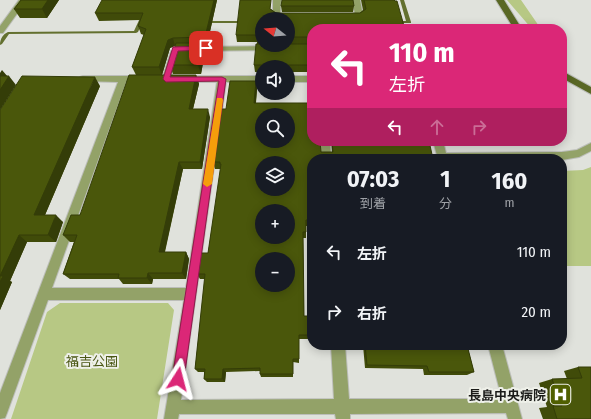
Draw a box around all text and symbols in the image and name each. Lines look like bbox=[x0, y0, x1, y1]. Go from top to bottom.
north arrow bbox=[255, 12, 295, 52]
map controls bbox=[255, 12, 295, 292]
pin bbox=[189, 31, 223, 65]
text: 110 m bbox=[389, 36, 455, 69]
icon: arrive bbox=[195, 37, 217, 59]
icon: left bbox=[323, 40, 375, 92]
button: sound bbox=[255, 60, 295, 100]
text: 左折 bbox=[389, 74, 425, 96]
button: search bbox=[255, 108, 295, 148]
icon: left bbox=[384, 116, 406, 138]
icon: ahead bbox=[426, 116, 448, 138]
icon: right bbox=[468, 116, 490, 138]
button: layers bbox=[255, 156, 295, 196]
text: 07:03 bbox=[347, 165, 399, 193]
text: 1 bbox=[440, 165, 450, 193]
text: 160 bbox=[492, 167, 527, 195]
text: m bbox=[504, 195, 514, 210]
text: 到着 bbox=[360, 196, 386, 211]
text: 分 bbox=[439, 196, 452, 211]
button: + bbox=[255, 204, 295, 244]
icon: left bbox=[323, 241, 345, 263]
text: 110 m bbox=[517, 243, 551, 261]
text: 左折 bbox=[357, 245, 387, 263]
button: − bbox=[255, 252, 295, 292]
icon: right bbox=[323, 301, 345, 323]
text: 20 m bbox=[522, 303, 551, 321]
text: 右折 bbox=[357, 305, 387, 323]
park label: 福吉公園 bbox=[66, 354, 118, 369]
position arrow bbox=[157, 358, 199, 400]
hospital icon: 長島中央病院 bbox=[548, 382, 574, 408]
place label: 長島中央病院 bbox=[468, 388, 546, 403]

